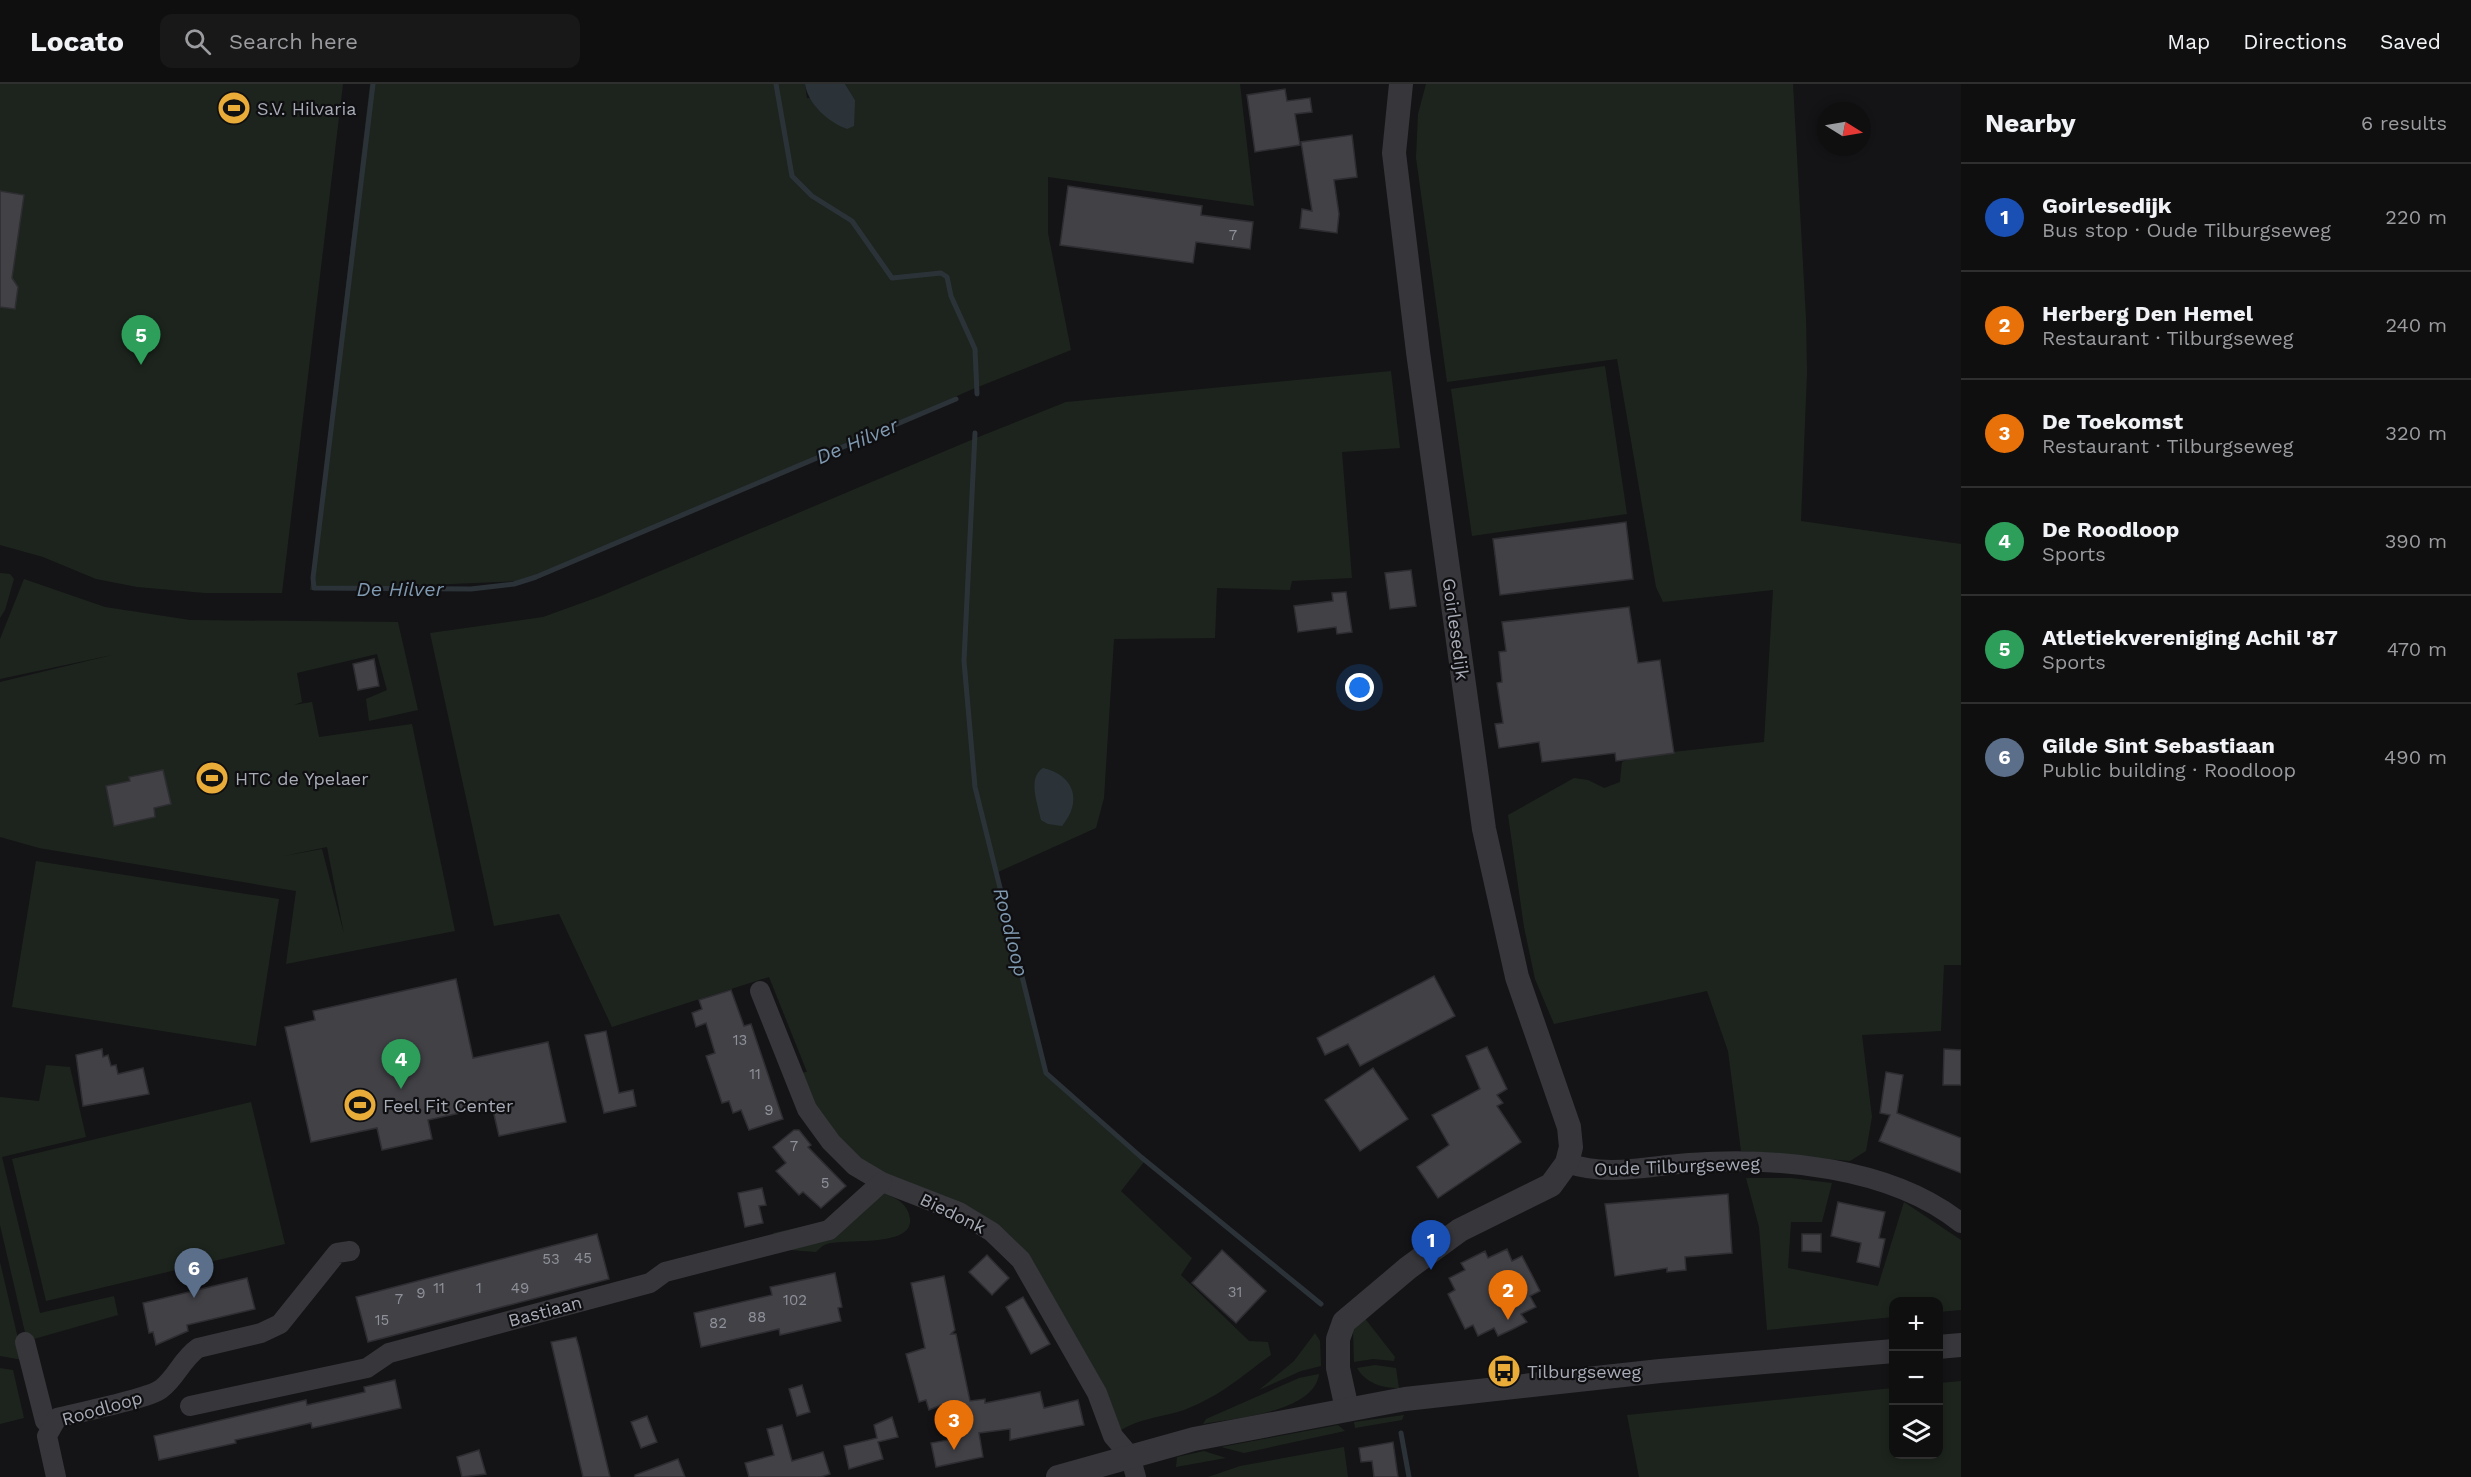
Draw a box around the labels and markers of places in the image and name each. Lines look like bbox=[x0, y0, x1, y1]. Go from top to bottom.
sports icon: S.V. Hilvaria bbox=[216, 90, 252, 126]
place label: S.V. Hilvaria bbox=[257, 98, 357, 119]
pin: 5 bbox=[122, 316, 160, 365]
sports icon: HTC de Ypelaer bbox=[194, 760, 230, 796]
place label: HTC de Ypelaer bbox=[235, 768, 369, 789]
pin: 4 bbox=[382, 1040, 420, 1089]
sports icon: Feel Fit Center bbox=[342, 1087, 378, 1123]
place label: Feel Fit Center bbox=[383, 1095, 513, 1116]
pin: 1 bbox=[1412, 1220, 1450, 1270]
pin: 6 bbox=[174, 1248, 214, 1298]
pin: 2 bbox=[1488, 1270, 1528, 1320]
bus stop icon: Tilburgseweg bbox=[1486, 1353, 1522, 1389]
place label: Tilburgseweg bbox=[1527, 1361, 1642, 1382]
pin: 3 bbox=[934, 1400, 974, 1450]

